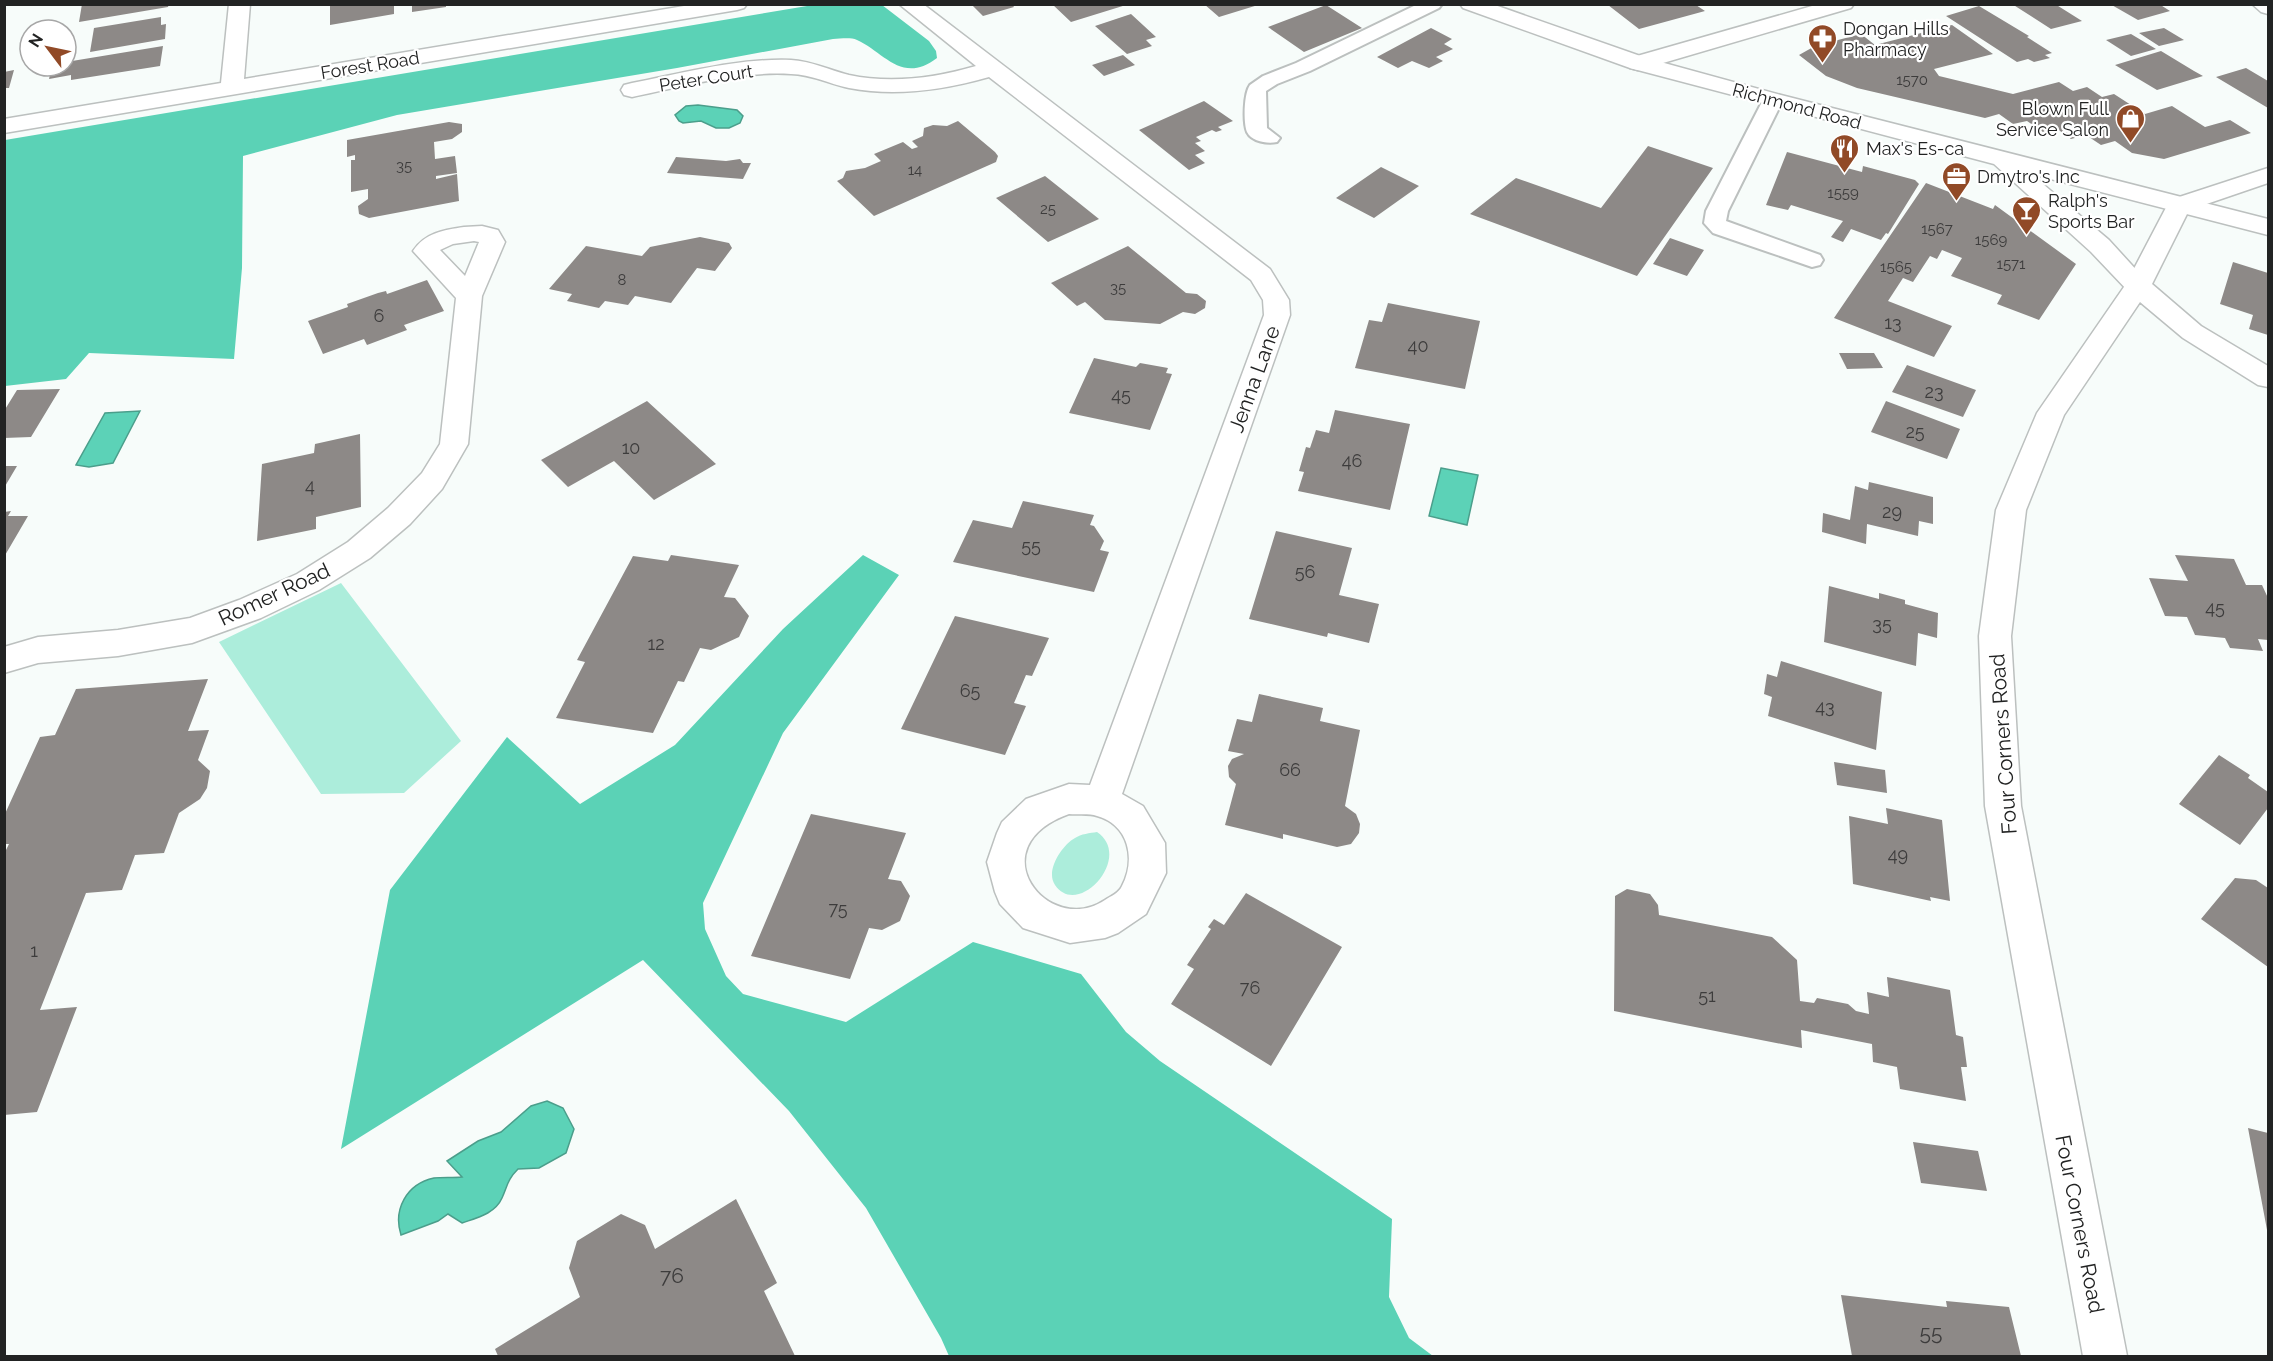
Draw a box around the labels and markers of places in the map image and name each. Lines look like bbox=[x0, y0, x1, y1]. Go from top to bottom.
place label: Dongan Hills Pharmacy bbox=[1843, 18, 1949, 60]
pharmacy icon: Dongan Hills Pharmacy bbox=[1806, 22, 1838, 64]
place label: Blown Full Service Salon bbox=[1996, 98, 2109, 140]
shop icon: Blown Full Service Salon bbox=[2114, 102, 2146, 144]
restaurant icon: Max's Es-ca bbox=[1829, 132, 1861, 174]
place label: Max's Es-ca bbox=[1866, 138, 1964, 159]
office icon: Dmytro's Inc bbox=[1940, 160, 1972, 202]
place label: Dmytro's Inc bbox=[1977, 166, 2080, 187]
place label: Ralph's Sports Bar bbox=[2048, 190, 2135, 232]
bar icon: Ralph's Sports Bar bbox=[2011, 194, 2043, 236]

